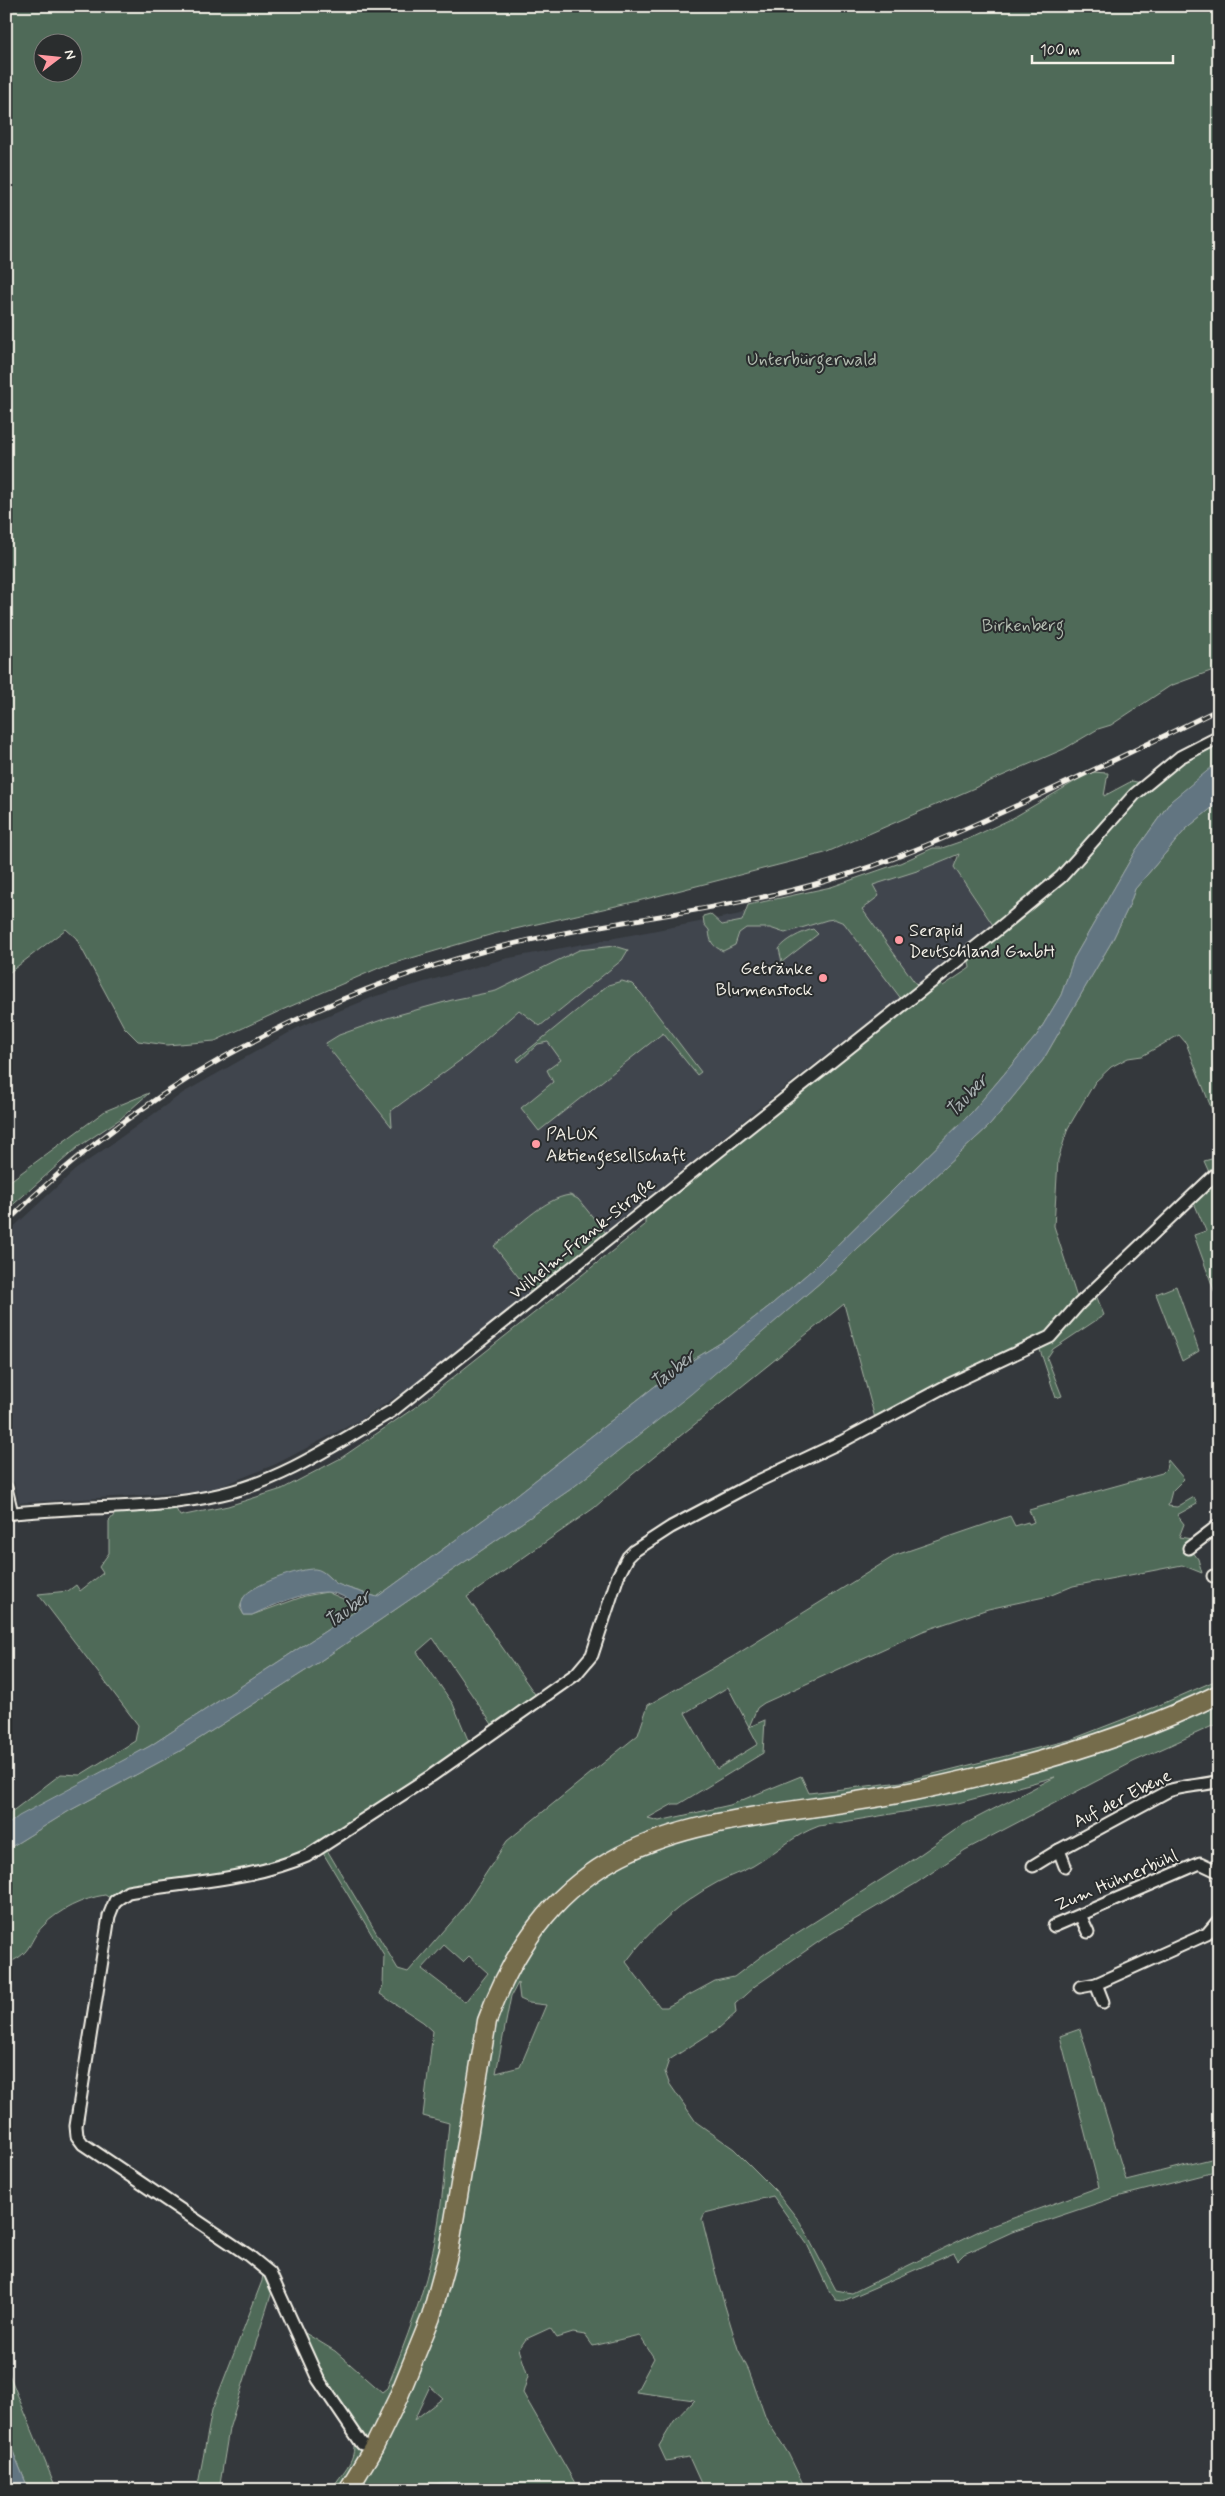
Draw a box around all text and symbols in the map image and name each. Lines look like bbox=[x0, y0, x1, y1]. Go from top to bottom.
north arrow bbox=[32, 32, 82, 82]
scale bar bbox=[1032, 32, 1174, 64]
text: 100 m bbox=[1040, 41, 1080, 61]
text: N bbox=[60, 48, 79, 62]
park label: Unterbürgerwald bbox=[747, 348, 877, 374]
park label: Birkenberg bbox=[982, 614, 1064, 640]
place label: Serapid Deutschland GmbH bbox=[909, 919, 1055, 964]
marker: Serapid Deutschland GmbH bbox=[893, 934, 905, 946]
place label: Getränke Blumenstock bbox=[716, 957, 813, 1002]
marker: Getränke Blumenstock bbox=[817, 972, 829, 984]
water label: Tauber bbox=[940, 1068, 995, 1123]
place label: PALUX Aktiengesellschaft bbox=[546, 1123, 686, 1170]
marker: PALUX Aktiengesellschaft bbox=[530, 1138, 542, 1150]
street label: Wilhelm-Frank-Straße bbox=[505, 1172, 661, 1305]
water label: Tauber bbox=[645, 1343, 702, 1396]
water label: Tauber bbox=[320, 1583, 378, 1634]
street label: Auf der Ebene bbox=[1069, 1764, 1176, 1834]
street label: Zum Hühnerbühl bbox=[1051, 1844, 1181, 1918]

